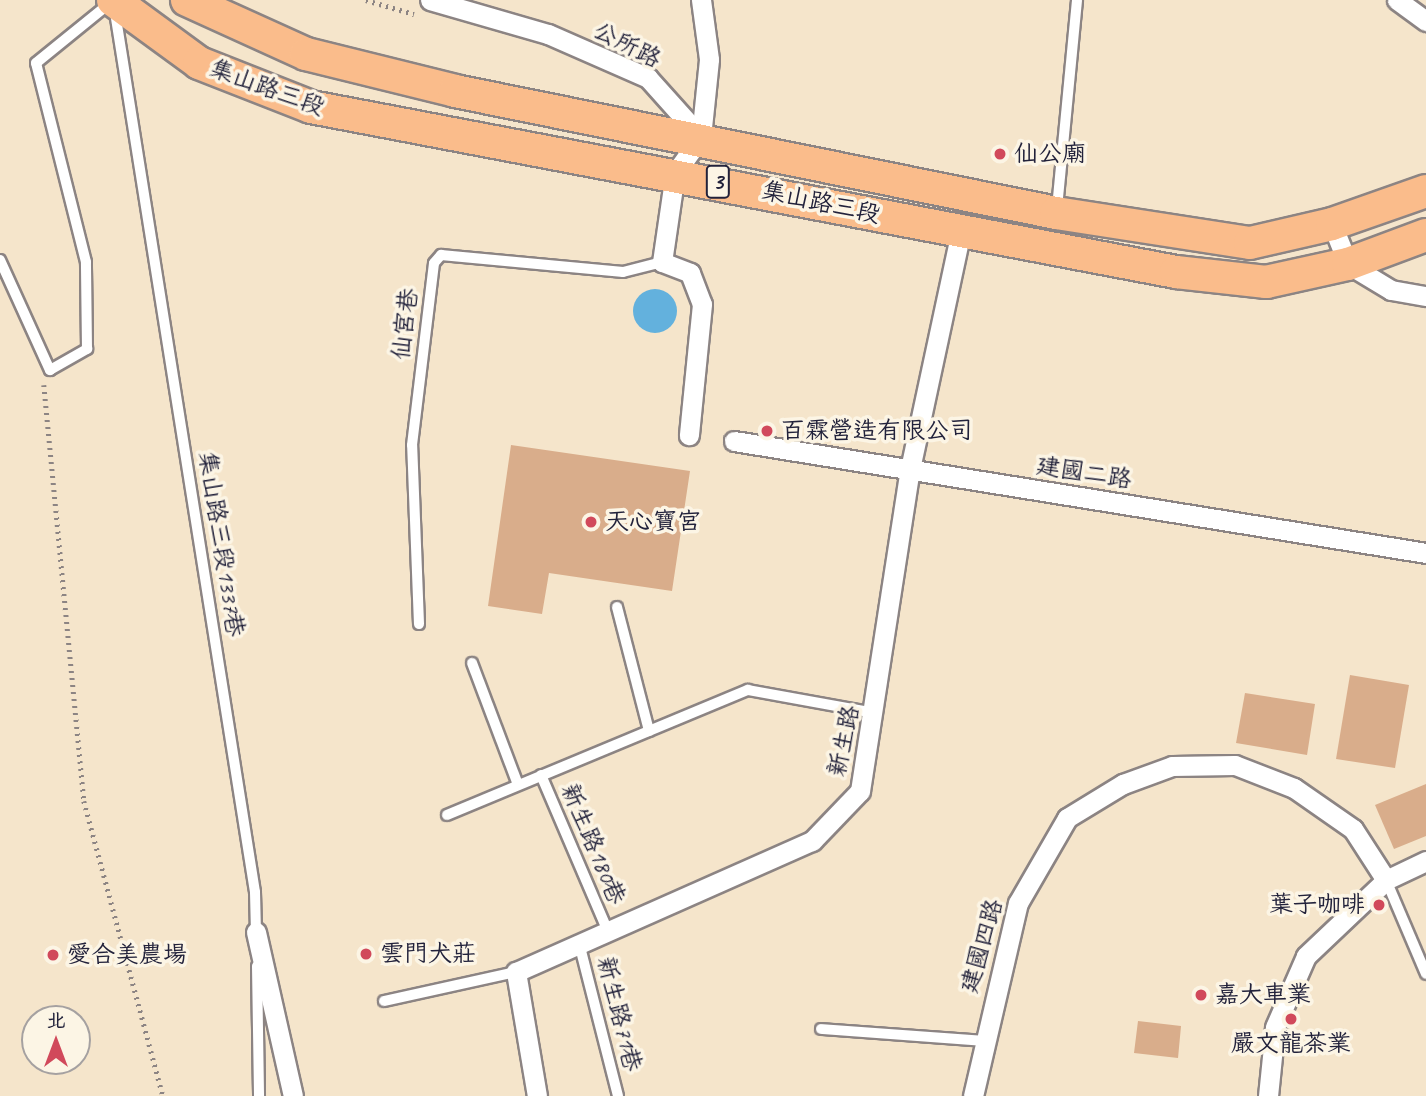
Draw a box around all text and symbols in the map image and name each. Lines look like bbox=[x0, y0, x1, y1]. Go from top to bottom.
street label: 公所路 bbox=[588, 16, 666, 74]
street label: 集山路三段 bbox=[206, 54, 328, 122]
place label: 仙公廟 bbox=[1014, 140, 1086, 168]
marker: 仙公廟 bbox=[992, 146, 1008, 162]
road number: 3 bbox=[706, 162, 730, 202]
street label: 集山路三段 bbox=[759, 176, 883, 230]
street label: 仙宮巷 bbox=[386, 287, 424, 361]
place label: 百霖營造有限公司 bbox=[781, 417, 973, 445]
marker: 百霖營造有限公司 bbox=[759, 423, 775, 439]
street label: 集山路三段1337巷 bbox=[192, 449, 250, 639]
street label: 建國二路 bbox=[1034, 451, 1134, 495]
place label: 天心寶宮 bbox=[605, 508, 701, 536]
marker: 天心寶宮 bbox=[583, 514, 599, 530]
street label: 新生路 bbox=[822, 703, 866, 779]
street label: 新生路180巷 bbox=[555, 779, 631, 909]
place label: 葉子咖啡 bbox=[1269, 891, 1365, 919]
street label: 建國四路 bbox=[955, 896, 1009, 996]
marker: 葉子咖啡 bbox=[1371, 897, 1387, 913]
place label: 雲門犬莊 bbox=[380, 940, 476, 968]
place label: 愛合美農場 bbox=[67, 941, 187, 969]
marker: 雲門犬莊 bbox=[358, 946, 374, 962]
marker: 愛合美農場 bbox=[45, 947, 61, 963]
street label: 新生路71巷 bbox=[591, 953, 647, 1075]
place label: 嘉大車業 bbox=[1215, 981, 1311, 1009]
marker: 嘉大車業 bbox=[1193, 987, 1209, 1003]
north arrow bbox=[21, 1005, 91, 1075]
text: 北 bbox=[46, 1009, 66, 1033]
marker: 嚴文龍茶業 bbox=[1283, 1011, 1299, 1027]
place label: 嚴文龍茶業 bbox=[1231, 1030, 1351, 1058]

